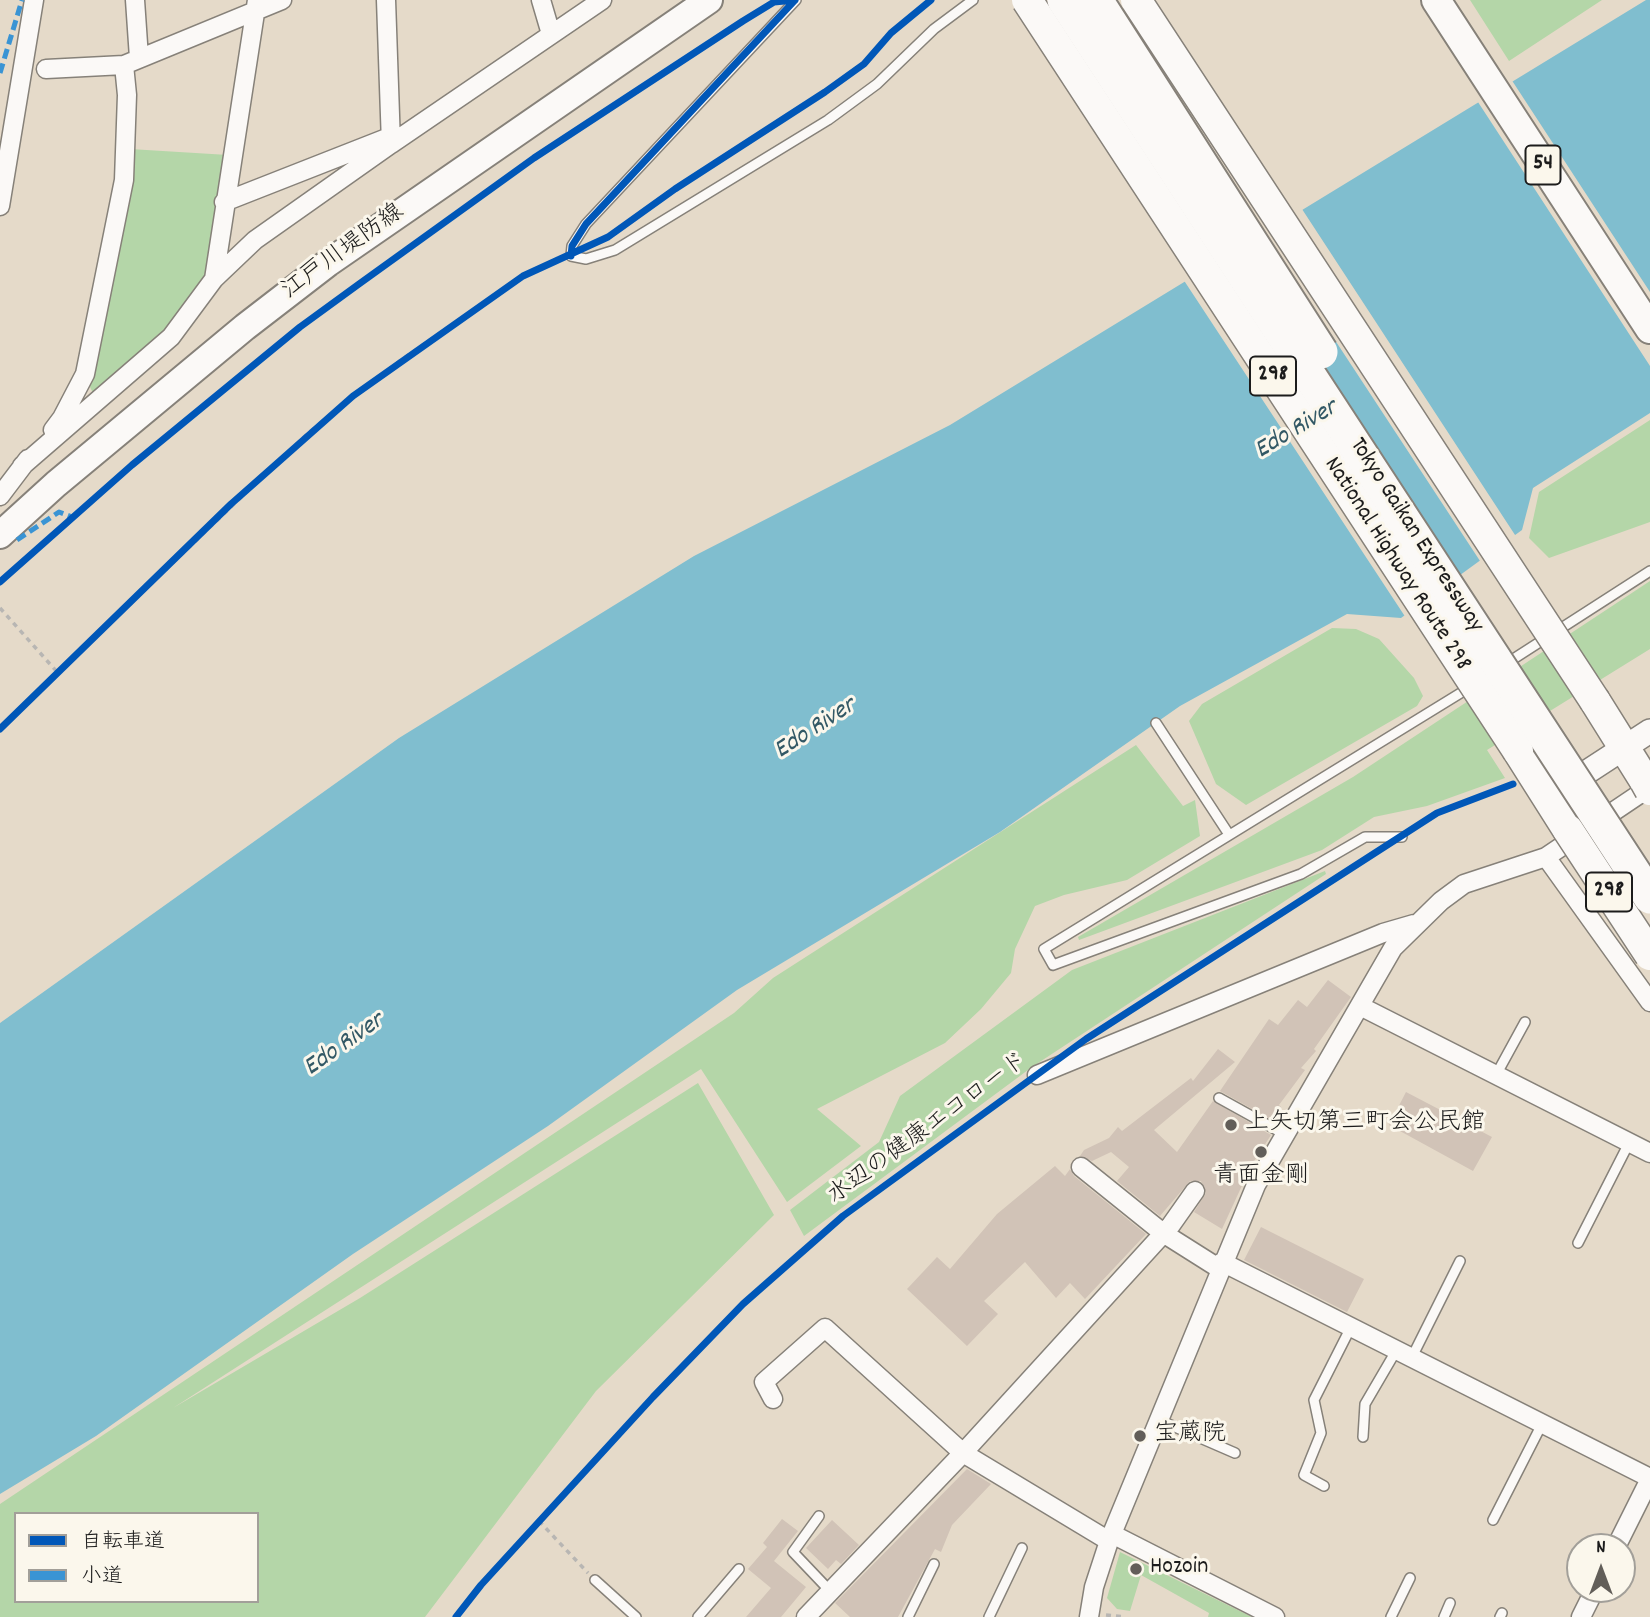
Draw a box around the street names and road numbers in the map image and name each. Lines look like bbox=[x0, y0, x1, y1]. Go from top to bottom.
road number: 54 bbox=[1526, 146, 1560, 184]
street label: 江戸川堤防線 bbox=[277, 199, 411, 307]
road number: 298 bbox=[1250, 356, 1296, 396]
street label: Tokyo Gaikan Expressway bbox=[1341, 433, 1489, 639]
street label: National Highway Route 298 bbox=[1316, 453, 1476, 677]
road number: 298 bbox=[1586, 872, 1632, 912]
street label: 水辺の健康エコロード bbox=[823, 1048, 1035, 1212]

